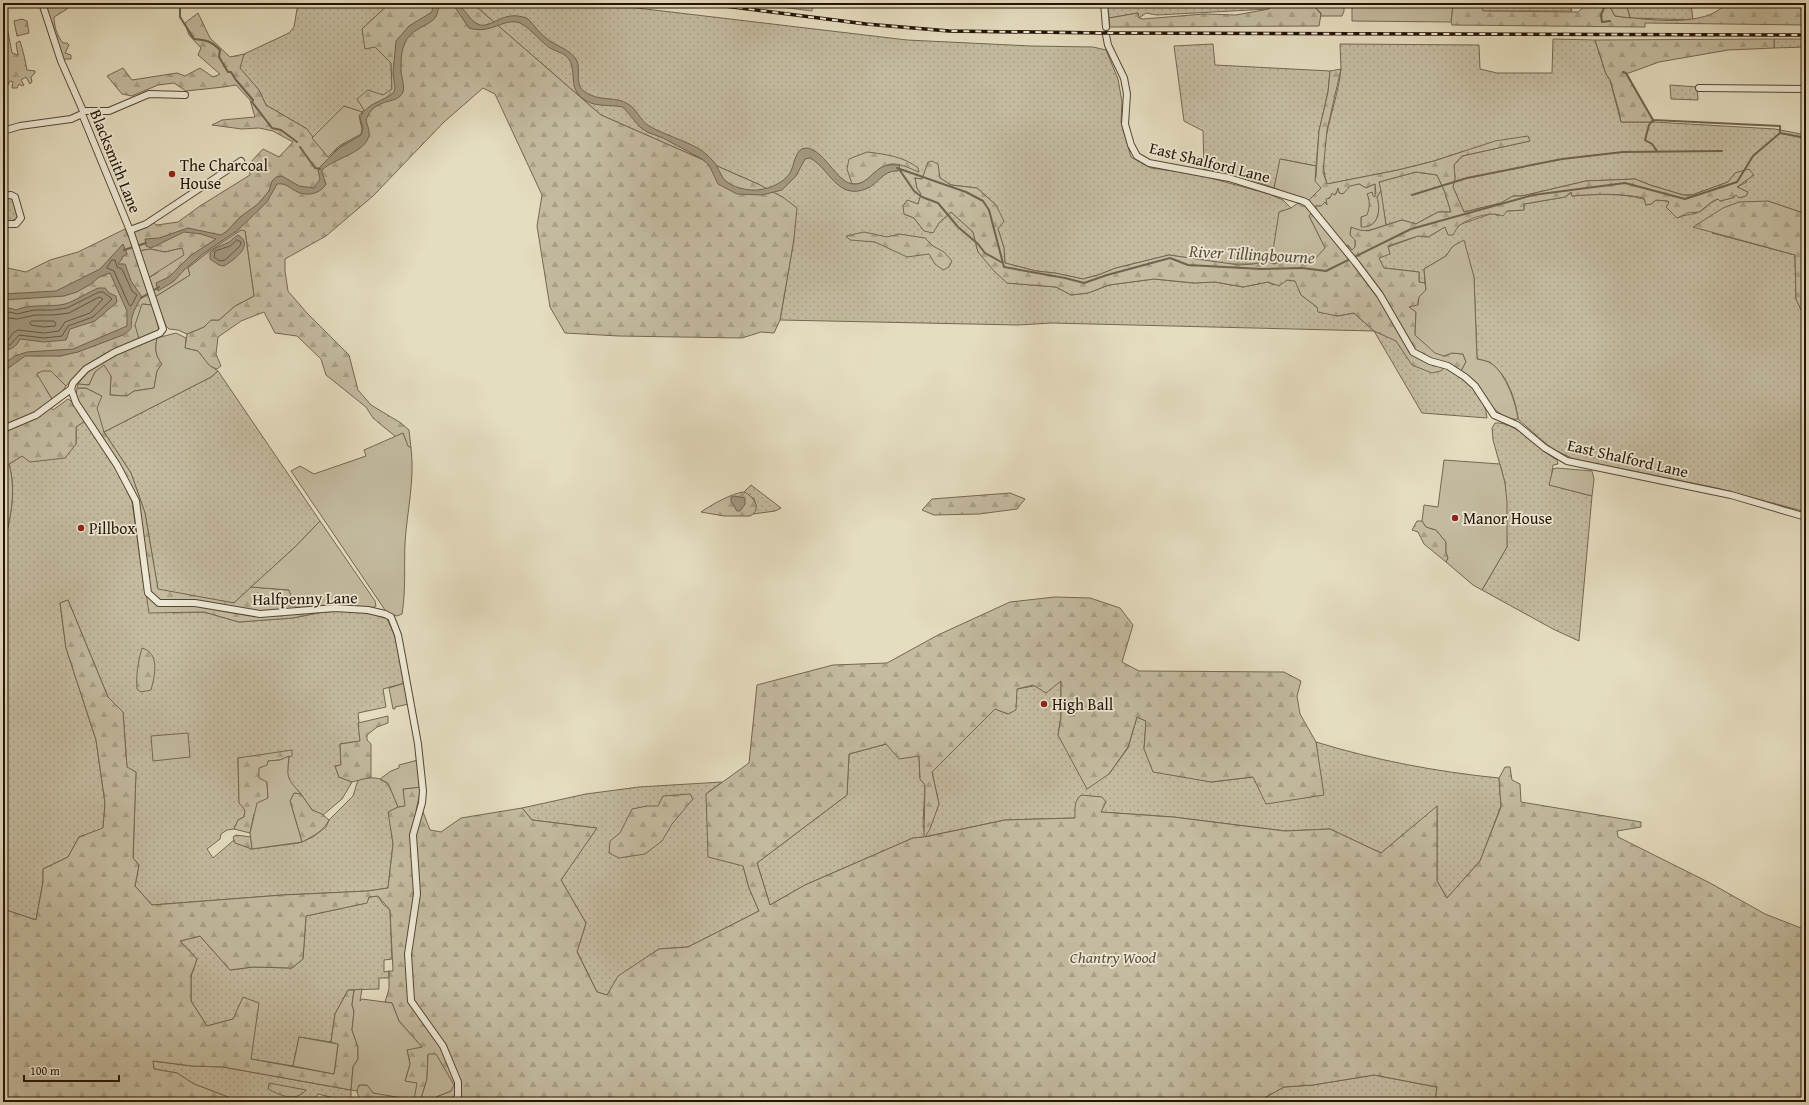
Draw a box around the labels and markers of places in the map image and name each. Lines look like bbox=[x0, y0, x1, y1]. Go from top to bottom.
place label: The Charcoal House bbox=[180, 153, 268, 195]
marker: The Charcoal House bbox=[167, 169, 177, 179]
place label: Manor House bbox=[1463, 506, 1552, 530]
marker: Manor House bbox=[1450, 513, 1460, 523]
place label: Pillbox bbox=[89, 516, 136, 540]
marker: Pillbox bbox=[76, 523, 86, 533]
place label: High Ball bbox=[1052, 692, 1114, 716]
marker: High Ball bbox=[1039, 699, 1049, 709]

